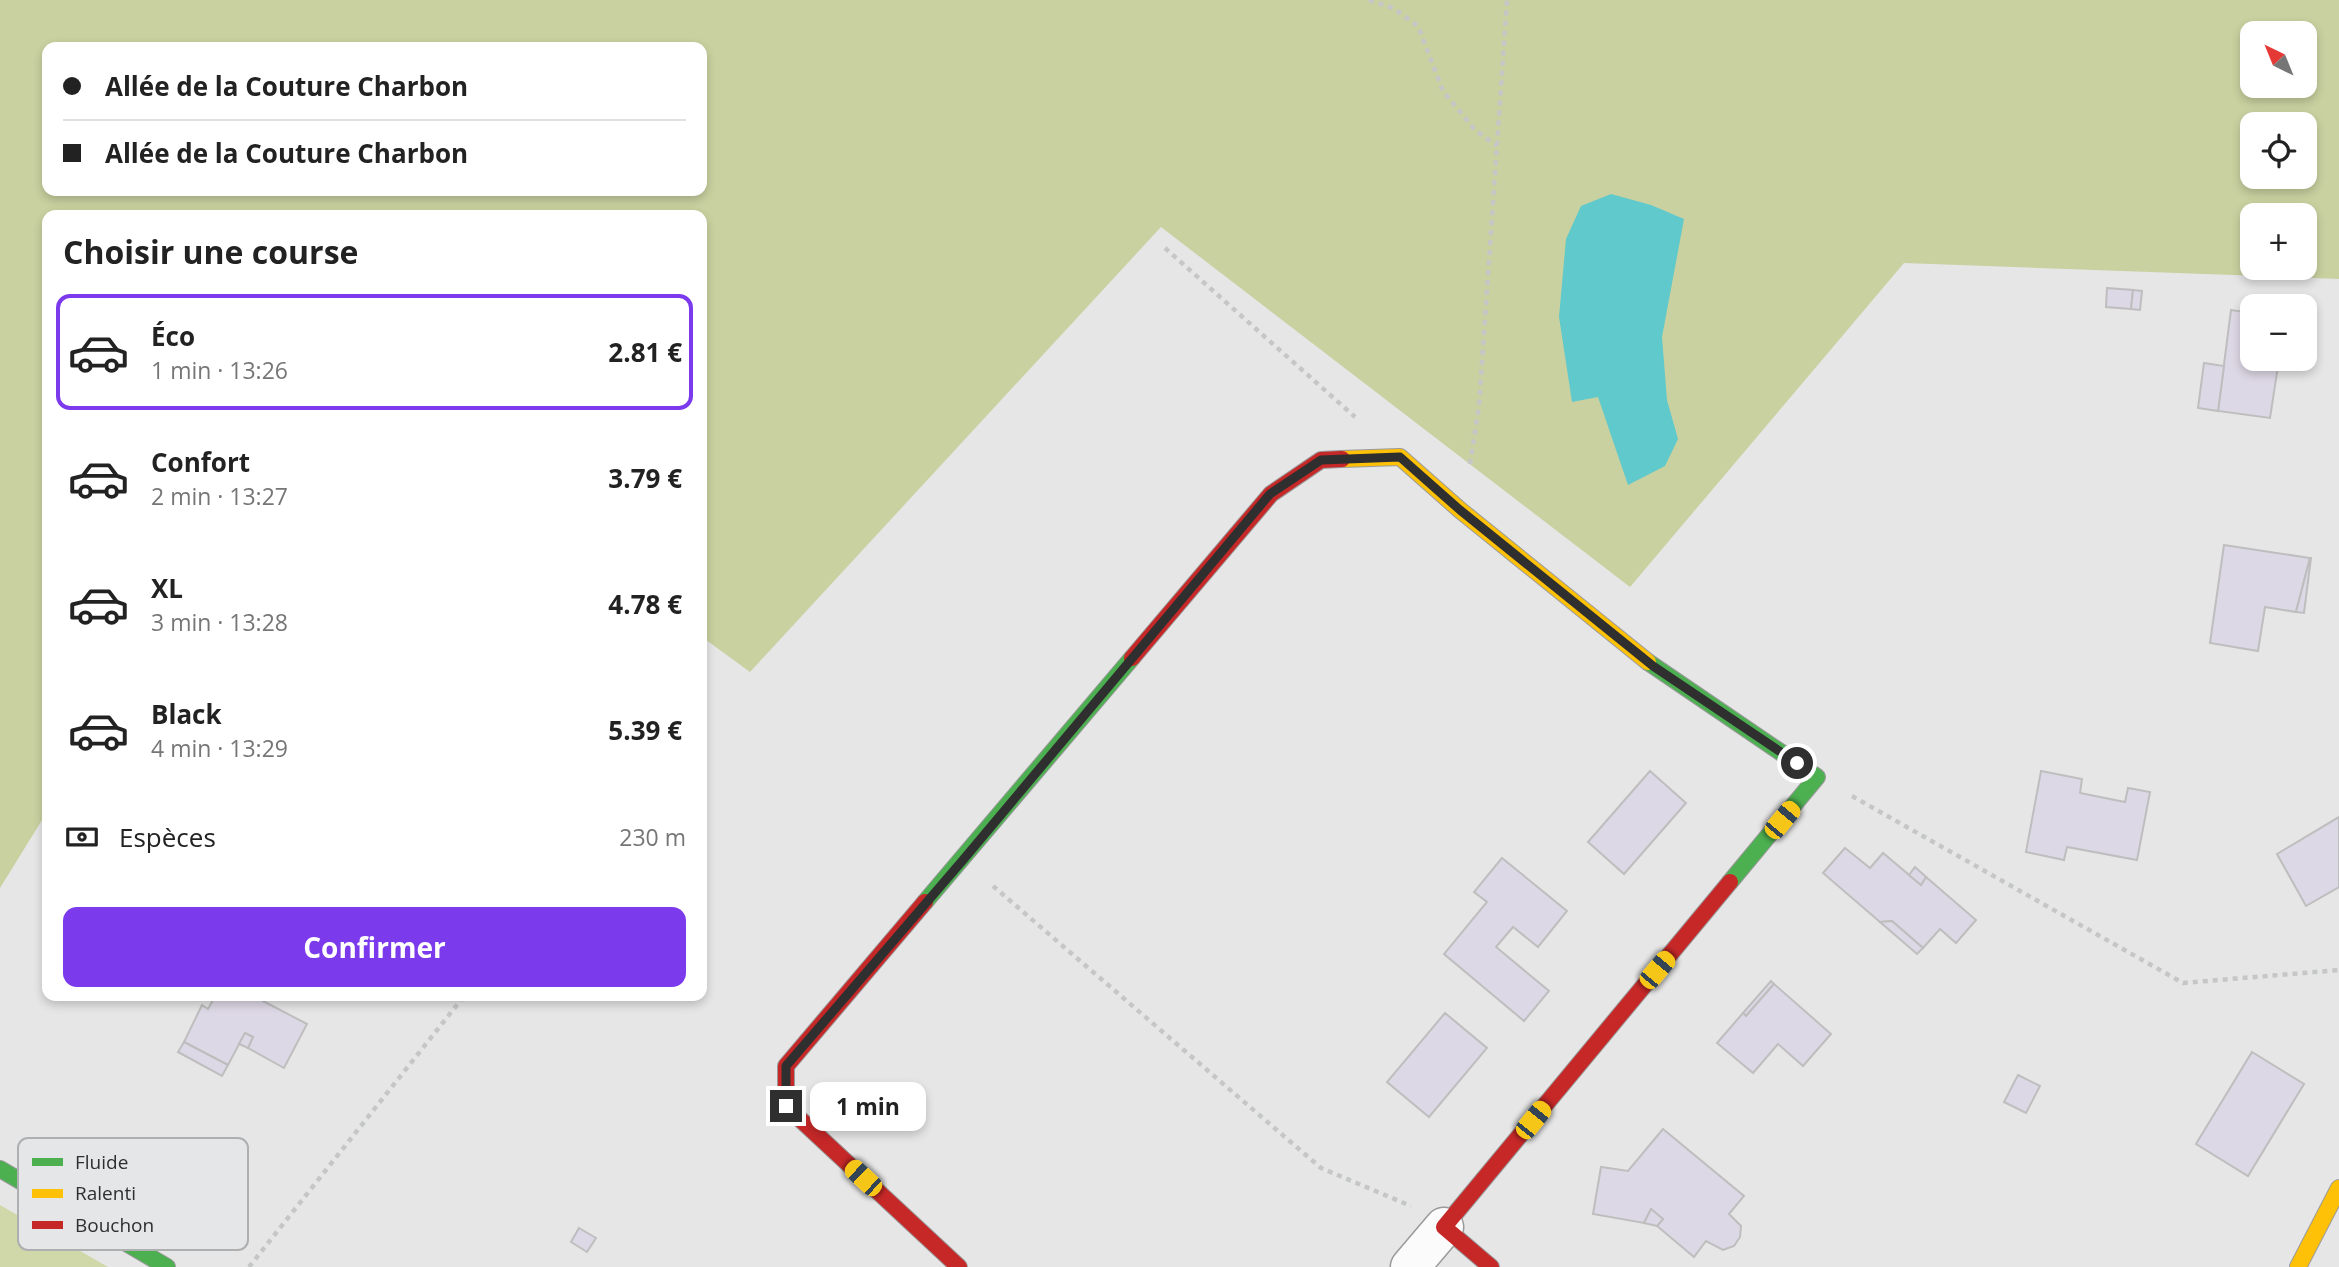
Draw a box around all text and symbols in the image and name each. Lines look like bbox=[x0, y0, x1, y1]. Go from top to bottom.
north arrow bbox=[2240, 21, 2317, 98]
map controls bbox=[2240, 21, 2317, 371]
text: Allée de la Couture Charbon bbox=[105, 68, 468, 104]
button: locate bbox=[2240, 112, 2317, 189]
text: Allée de la Couture Charbon bbox=[105, 135, 468, 171]
button: + bbox=[2240, 203, 2317, 280]
text: Choisir une course bbox=[63, 230, 358, 273]
button: − bbox=[2240, 294, 2317, 371]
text: Éco bbox=[151, 318, 195, 354]
icon: car bbox=[67, 321, 130, 384]
text: 2.81 € bbox=[608, 334, 682, 370]
text: 1 min · 13:26 bbox=[151, 354, 288, 386]
text: Confort bbox=[151, 444, 250, 480]
icon: car bbox=[67, 447, 130, 510]
text: 3.79 € bbox=[608, 460, 682, 496]
text: 2 min · 13:27 bbox=[151, 480, 288, 512]
text: XL bbox=[151, 570, 183, 606]
icon: car bbox=[67, 573, 130, 636]
text: 4.78 € bbox=[608, 586, 682, 622]
text: 3 min · 13:28 bbox=[151, 606, 288, 638]
text: Black bbox=[151, 696, 222, 732]
icon: car bbox=[67, 699, 130, 762]
text: 5.39 € bbox=[608, 712, 682, 748]
text: 4 min · 13:29 bbox=[151, 732, 288, 764]
route start bbox=[1781, 747, 1813, 779]
car bbox=[1761, 797, 1804, 843]
icon: cash bbox=[63, 818, 101, 856]
text: Espèces bbox=[119, 819, 216, 855]
text: 230 m bbox=[619, 821, 686, 853]
button: Confirmer bbox=[63, 907, 686, 987]
car bbox=[1636, 947, 1679, 993]
callout: 1 min bbox=[810, 1082, 926, 1130]
route end bbox=[770, 1090, 802, 1122]
text: 1 min bbox=[836, 1090, 900, 1122]
car bbox=[1512, 1097, 1555, 1143]
legend bbox=[18, 1138, 248, 1250]
text: Fluide bbox=[75, 1149, 128, 1175]
car bbox=[841, 1156, 886, 1200]
text: Ralenti bbox=[75, 1180, 136, 1206]
text: Bouchon bbox=[75, 1212, 154, 1238]

